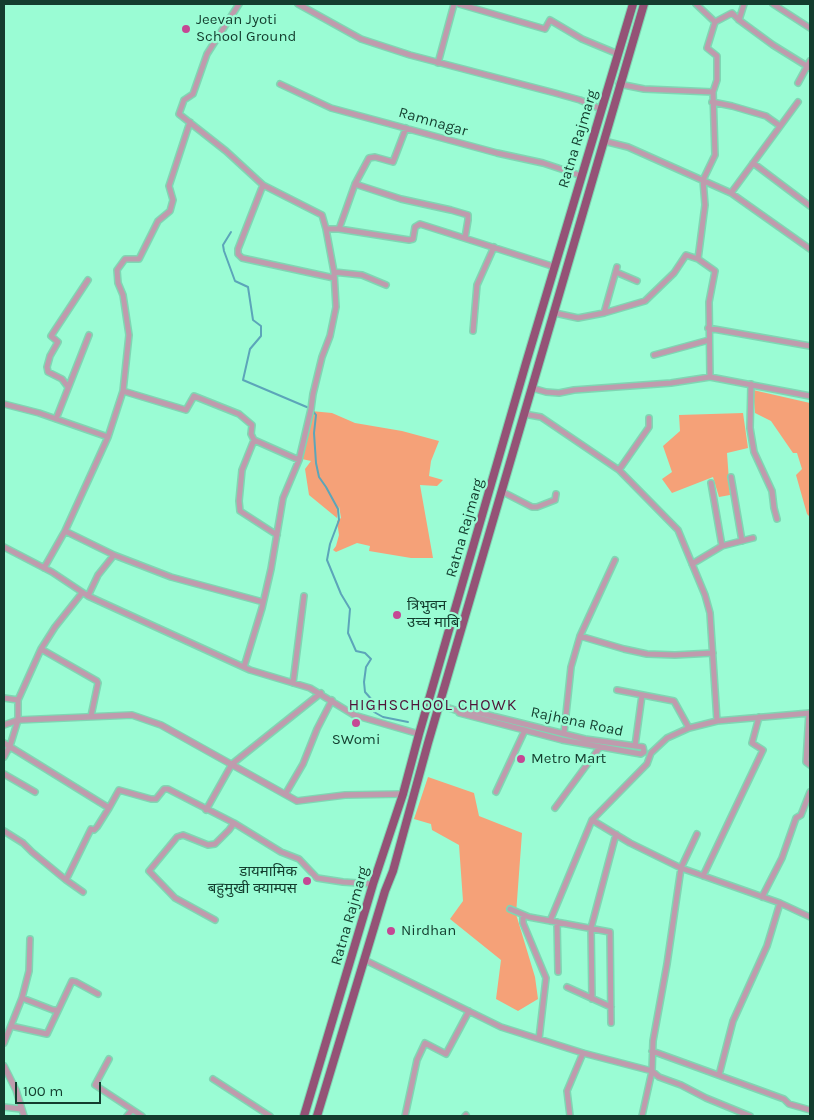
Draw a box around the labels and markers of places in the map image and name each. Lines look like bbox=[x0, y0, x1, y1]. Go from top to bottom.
place label: Jeevan Jyoti School Ground bbox=[196, 11, 296, 46]
marker: Jeevan Jyoti School Ground bbox=[180, 23, 192, 35]
place label: त्रिभुवन उच्च माबि bbox=[407, 597, 459, 632]
marker: त्रिभुवन उच्च माबि bbox=[391, 609, 403, 621]
marker: SWomi bbox=[350, 717, 362, 729]
place label: SWomi bbox=[332, 731, 380, 749]
place label: Metro Mart bbox=[531, 750, 606, 768]
marker: Metro Mart bbox=[515, 753, 527, 765]
place label: डायमामिक बहुमुखी क्याम्पस bbox=[208, 863, 297, 898]
marker: डायमामिक बहुमुखी क्याम्पस bbox=[301, 875, 313, 887]
place label: Nirdhan bbox=[401, 922, 456, 940]
marker: Nirdhan bbox=[385, 925, 397, 937]

